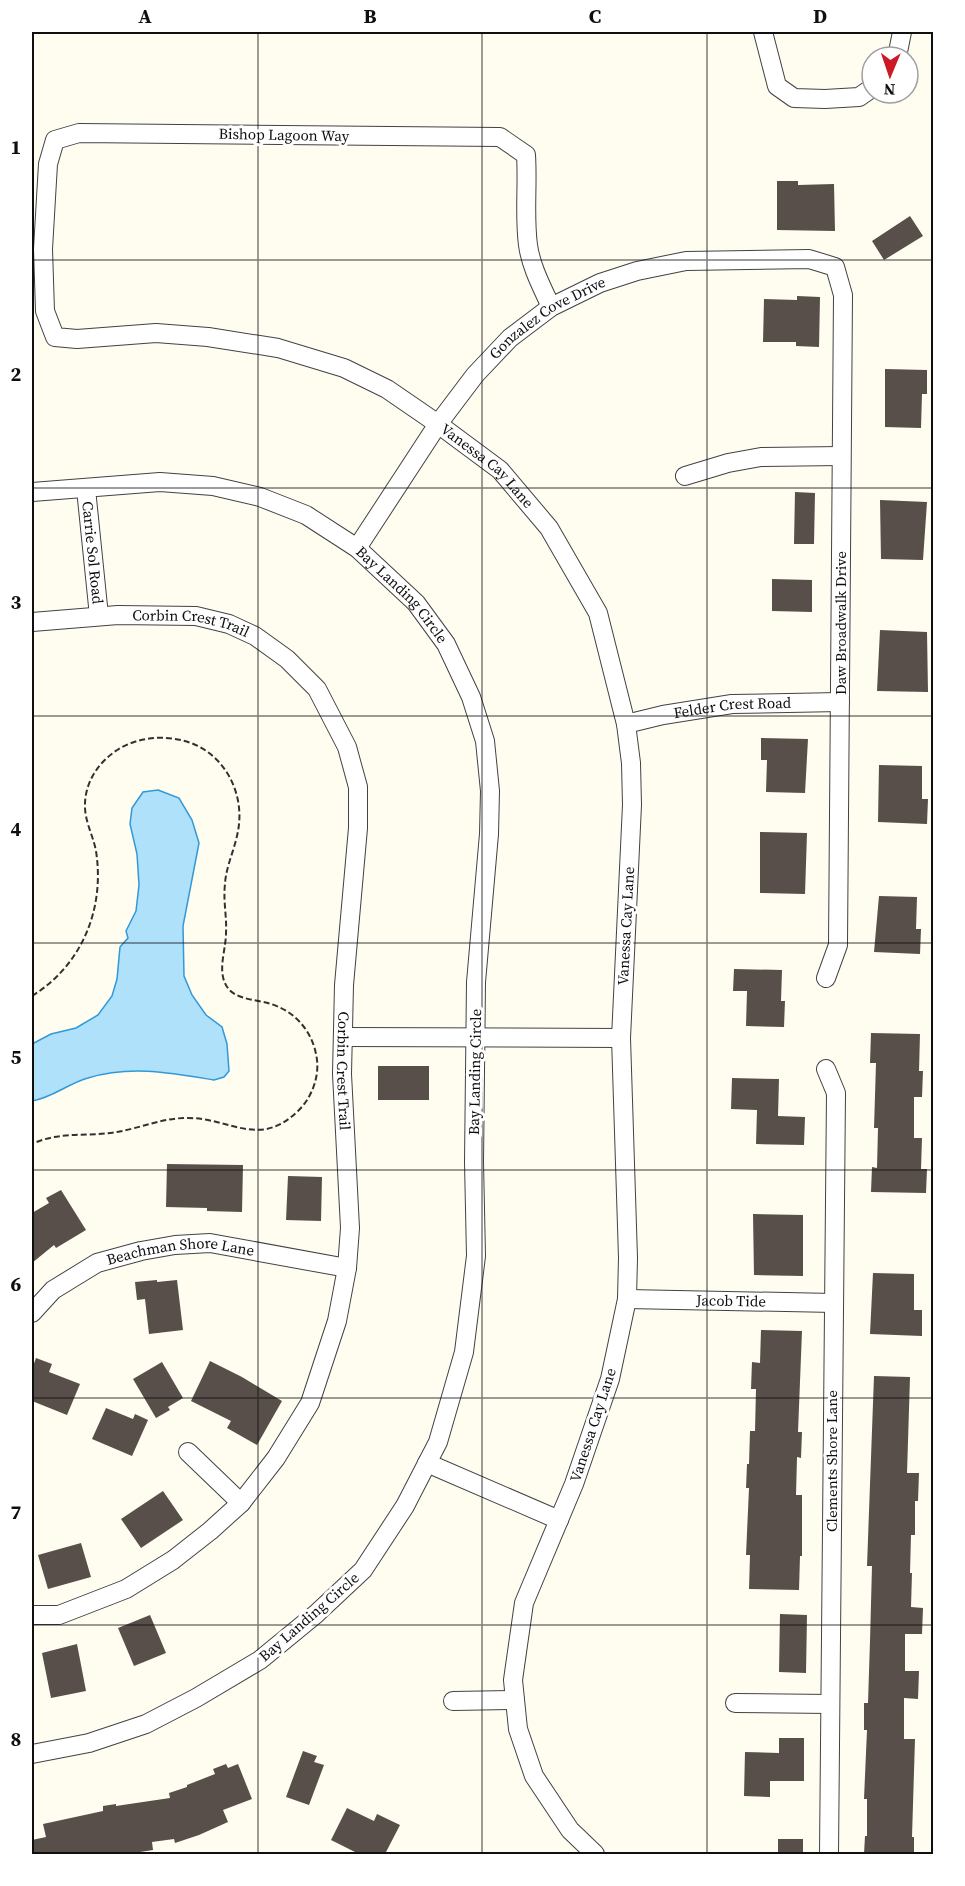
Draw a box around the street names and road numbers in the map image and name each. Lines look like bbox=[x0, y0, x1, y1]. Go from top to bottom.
street label: Bishop Lagoon Way bbox=[218, 123, 350, 146]
street label: Gonzalez Cove Drive bbox=[484, 271, 608, 364]
street label: Vanessa Cay Lane bbox=[436, 418, 539, 513]
street label: Carrie Sol Road bbox=[77, 500, 109, 605]
street label: Bay Landing Circle bbox=[351, 541, 453, 648]
street label: Daw Broadwalk Drive bbox=[830, 551, 851, 695]
street label: Corbin Crest Trail bbox=[132, 604, 253, 642]
street label: Felder Crest Road bbox=[672, 692, 792, 723]
street label: Vanessa Cay Lane bbox=[612, 866, 639, 986]
street label: Bay Landing Circle bbox=[463, 1008, 486, 1135]
street label: Corbin Crest Trail bbox=[332, 1011, 356, 1131]
street label: Beachman Shore Lane bbox=[104, 1232, 257, 1270]
street label: Jacob Tide bbox=[695, 1289, 766, 1312]
street label: Vanessa Cay Lane bbox=[564, 1365, 621, 1485]
street label: Clements Shore Lane bbox=[821, 1390, 842, 1532]
street label: Bay Landing Circle bbox=[254, 1567, 364, 1666]

